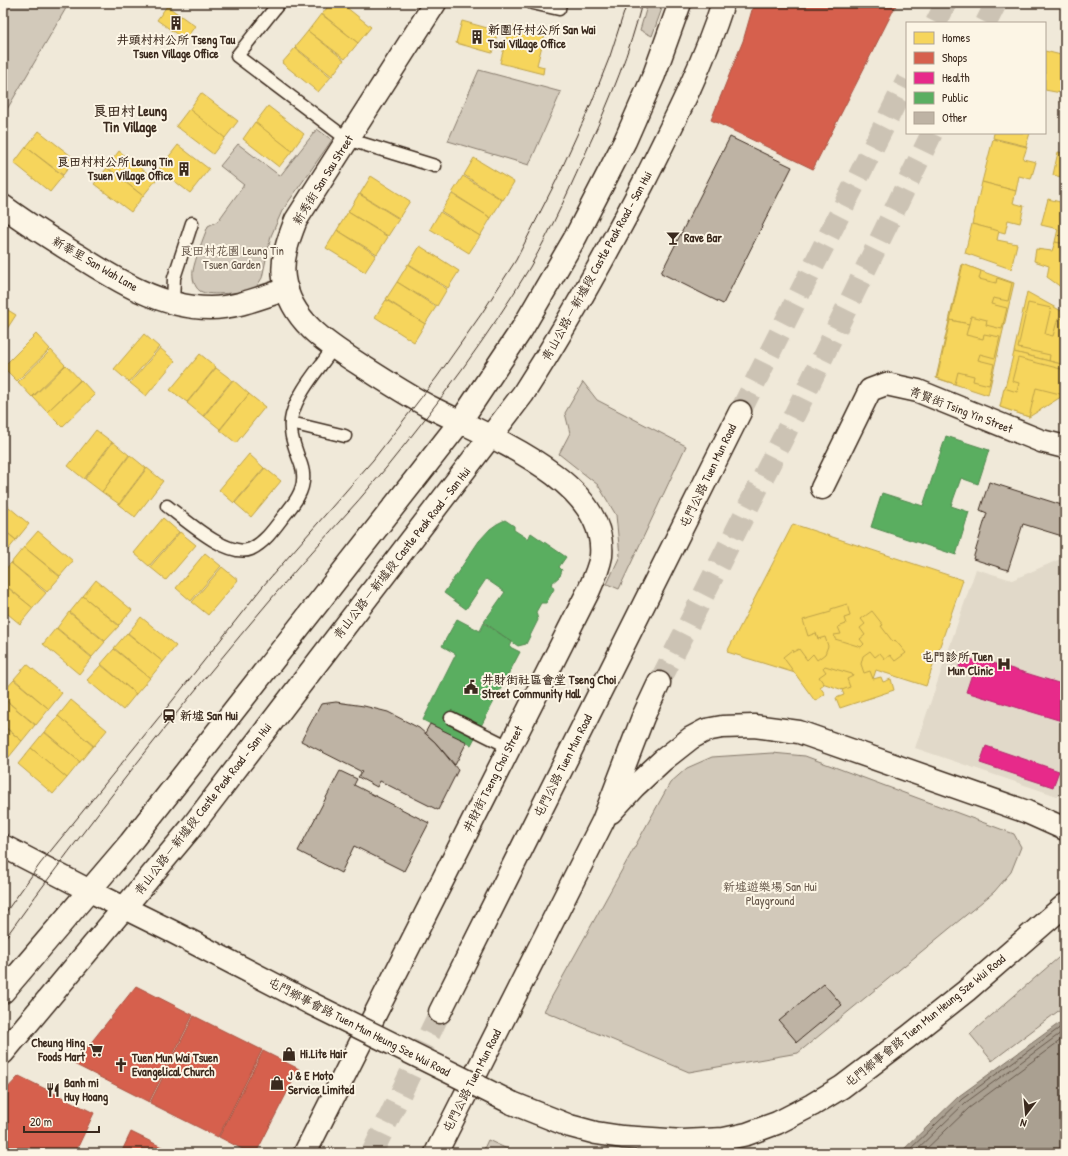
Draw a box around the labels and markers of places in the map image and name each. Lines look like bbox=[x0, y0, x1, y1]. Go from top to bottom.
building icon: 井頭村村公所 Tseng Tau Tsuen Village Office bbox=[168, 15, 184, 31]
place label: 新圍仔村公所 San Wai Tsai Village Office bbox=[487, 21, 596, 53]
building icon: 新圍仔村公所 San Wai Tsai Village Office bbox=[469, 29, 485, 45]
place label: 井頭村村公所 Tseng Tau Tsuen Village Office bbox=[117, 31, 235, 63]
place label: 良田村村公所 Leung Tin Tsuen Village Office bbox=[57, 153, 174, 185]
building icon: 良田村村公所 Leung Tin Tsuen Village Office bbox=[176, 161, 192, 177]
place label: Rave Bar bbox=[684, 229, 722, 246]
bar icon: Rave Bar bbox=[665, 230, 681, 246]
place label: 屯門診所 Tuen Mun Clinic bbox=[922, 648, 994, 679]
hospital icon: 屯門診所 Tuen Mun Clinic bbox=[996, 656, 1012, 672]
place label: 井財街社區會堂 Tseng Choi Street Community Hall bbox=[482, 671, 617, 703]
public building icon: 井財街社區會堂 Tseng Choi Street Community Hall bbox=[463, 679, 479, 695]
place label: 新墟 San Hui bbox=[180, 707, 239, 724]
station icon: 新墟 San Hui bbox=[161, 708, 177, 724]
place label: Cheung Hing Foods Mart bbox=[31, 1034, 86, 1065]
supermarket icon: Cheung Hing Foods Mart bbox=[88, 1042, 104, 1058]
place label: Hi.Lite Hair bbox=[300, 1045, 348, 1062]
shop icon: Hi.Lite Hair bbox=[281, 1046, 297, 1062]
place label: Tuen Mun Wai Tsuen Evangelical Church bbox=[131, 1049, 219, 1081]
church icon: Tuen Mun Wai Tsuen Evangelical Church bbox=[113, 1057, 129, 1073]
place label: J & E Moto Service Limited bbox=[288, 1067, 354, 1098]
place label: Banh mi Huy Hoang bbox=[64, 1074, 109, 1106]
shop icon: J & E Moto Service Limited bbox=[269, 1075, 285, 1091]
restaurant icon: Banh mi Huy Hoang bbox=[45, 1082, 61, 1098]

